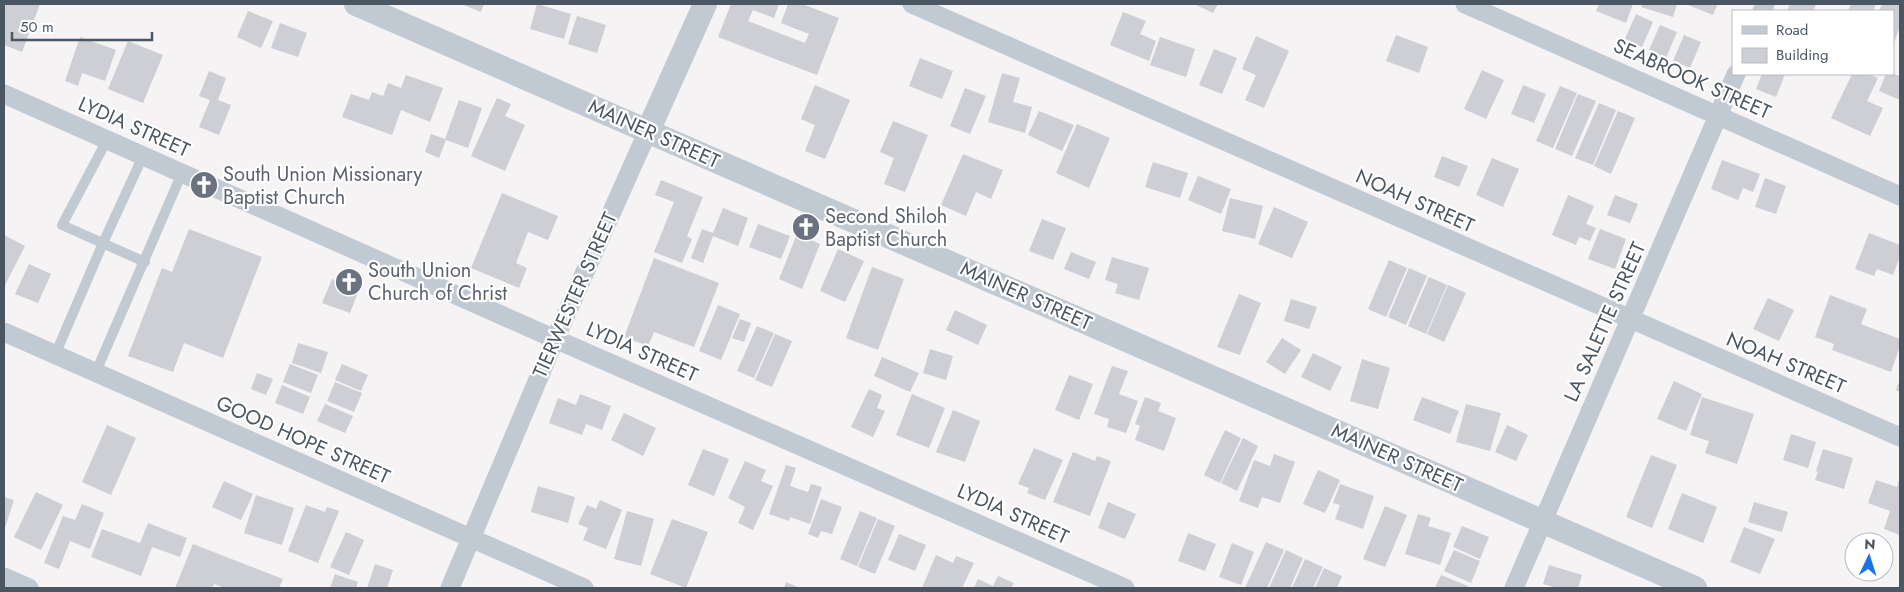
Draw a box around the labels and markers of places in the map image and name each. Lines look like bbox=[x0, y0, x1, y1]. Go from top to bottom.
place label: South Union Missionary Baptist Church bbox=[223, 160, 423, 212]
church icon: South Union Missionary Baptist Church bbox=[189, 170, 219, 200]
place label: Second Shiloh Baptist Church bbox=[825, 202, 947, 254]
church icon: Second Shiloh Baptist Church bbox=[791, 212, 821, 242]
place label: South Union Church of Christ bbox=[368, 256, 507, 308]
church icon: South Union Church of Christ bbox=[334, 267, 364, 297]

